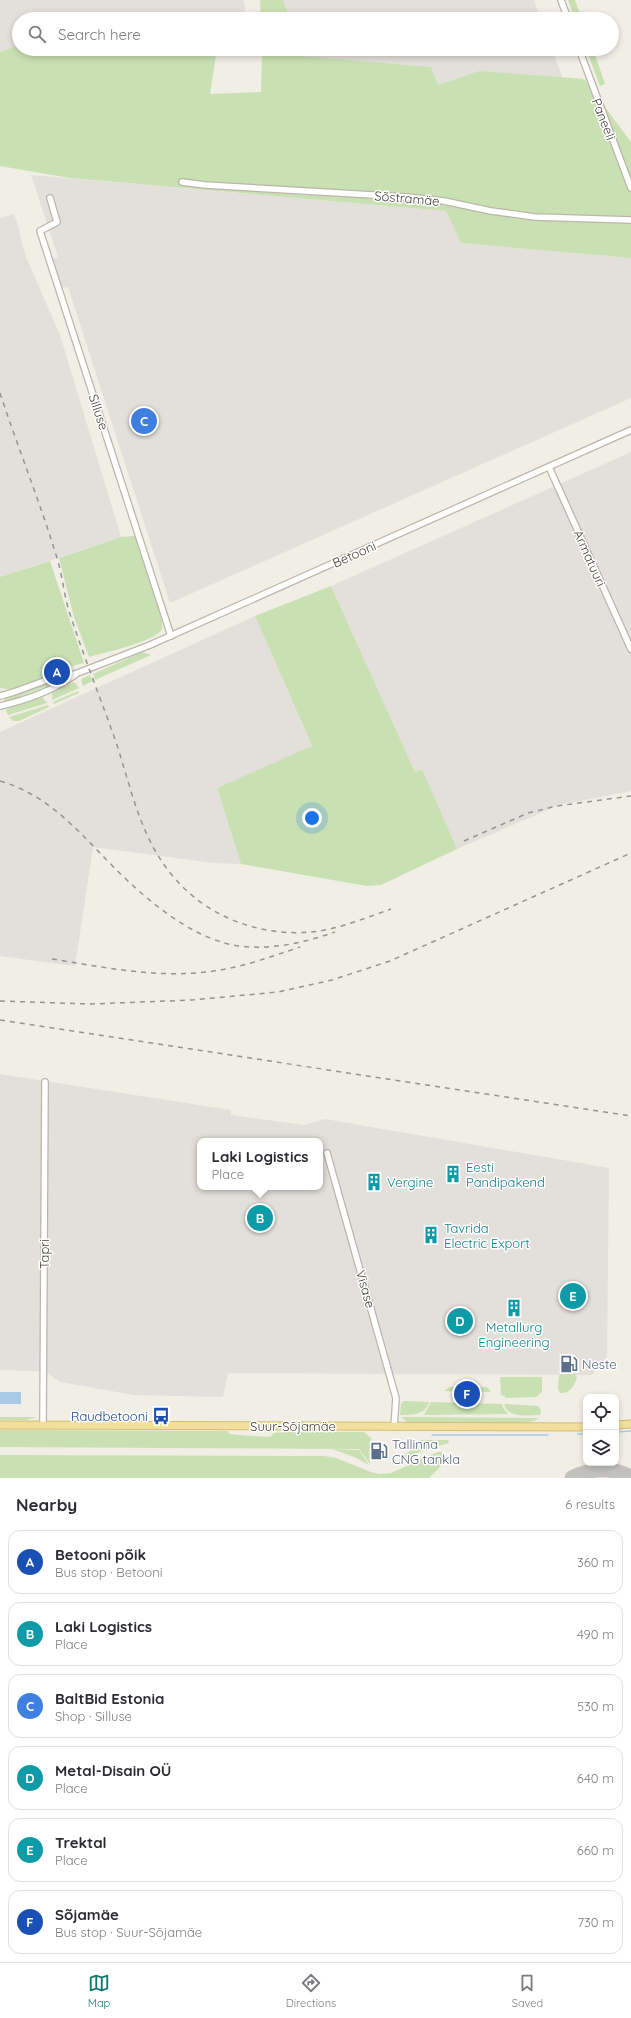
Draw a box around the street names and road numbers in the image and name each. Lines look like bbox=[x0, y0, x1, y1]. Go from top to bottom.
street label: Paneeli bbox=[589, 96, 619, 142]
street label: Sõstramäe bbox=[374, 187, 440, 209]
street label: Silluse bbox=[86, 392, 112, 432]
street label: Armatuuri bbox=[570, 527, 610, 589]
street label: Betooni bbox=[330, 537, 378, 571]
street label: Tapri bbox=[36, 1239, 52, 1269]
street label: Visase bbox=[353, 1268, 379, 1310]
street label: Suur-Sõjamäe bbox=[250, 1418, 336, 1434]

